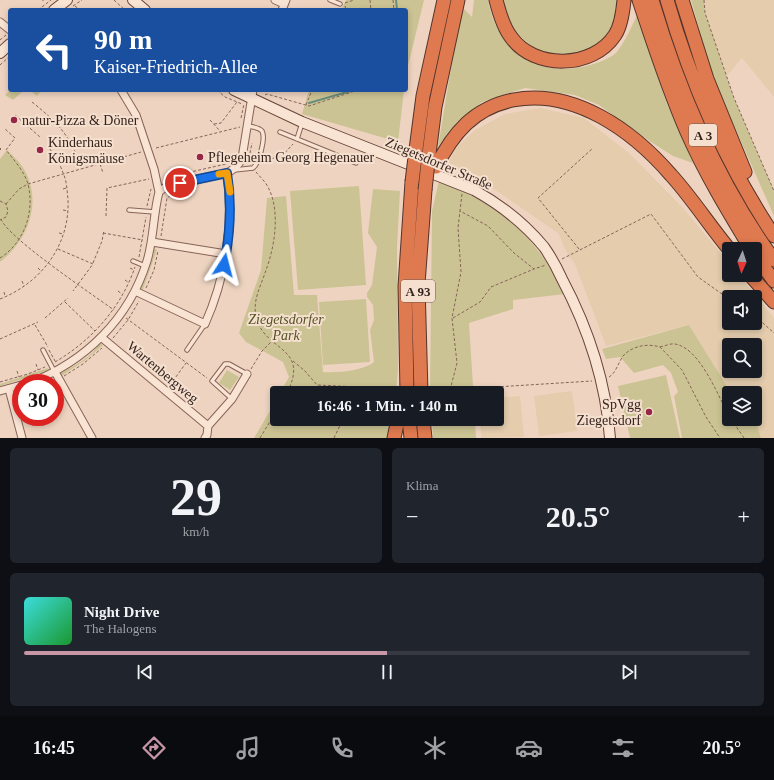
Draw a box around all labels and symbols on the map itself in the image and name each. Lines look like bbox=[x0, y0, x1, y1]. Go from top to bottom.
place label: natur-Pizza & Döner bbox=[22, 113, 139, 128]
marker: natur-Pizza & Döner bbox=[9, 115, 19, 125]
road number: A 3 bbox=[689, 124, 717, 146]
street label: Ziegetsdorfer Straße bbox=[383, 134, 495, 193]
place label: Kinderhaus Königsmäuse bbox=[48, 135, 124, 166]
marker: Kinderhaus Königsmäuse bbox=[35, 145, 45, 155]
place label: Pflegeheim Georg Hegenauer bbox=[208, 150, 374, 165]
marker: Pflegeheim Georg Hegenauer bbox=[195, 152, 205, 162]
pin bbox=[163, 166, 197, 200]
north arrow bbox=[722, 242, 762, 282]
position arrow bbox=[203, 244, 245, 286]
road number: A 93 bbox=[401, 280, 435, 302]
park label: Ziegetsdorfer Park bbox=[248, 312, 324, 343]
street label: Wartenbergweg bbox=[124, 338, 201, 406]
speed limit sign: 30 bbox=[12, 374, 64, 426]
place label: SpVgg Ziegetsdorf bbox=[576, 397, 641, 428]
marker: SpVgg Ziegetsdorf bbox=[644, 407, 654, 417]

